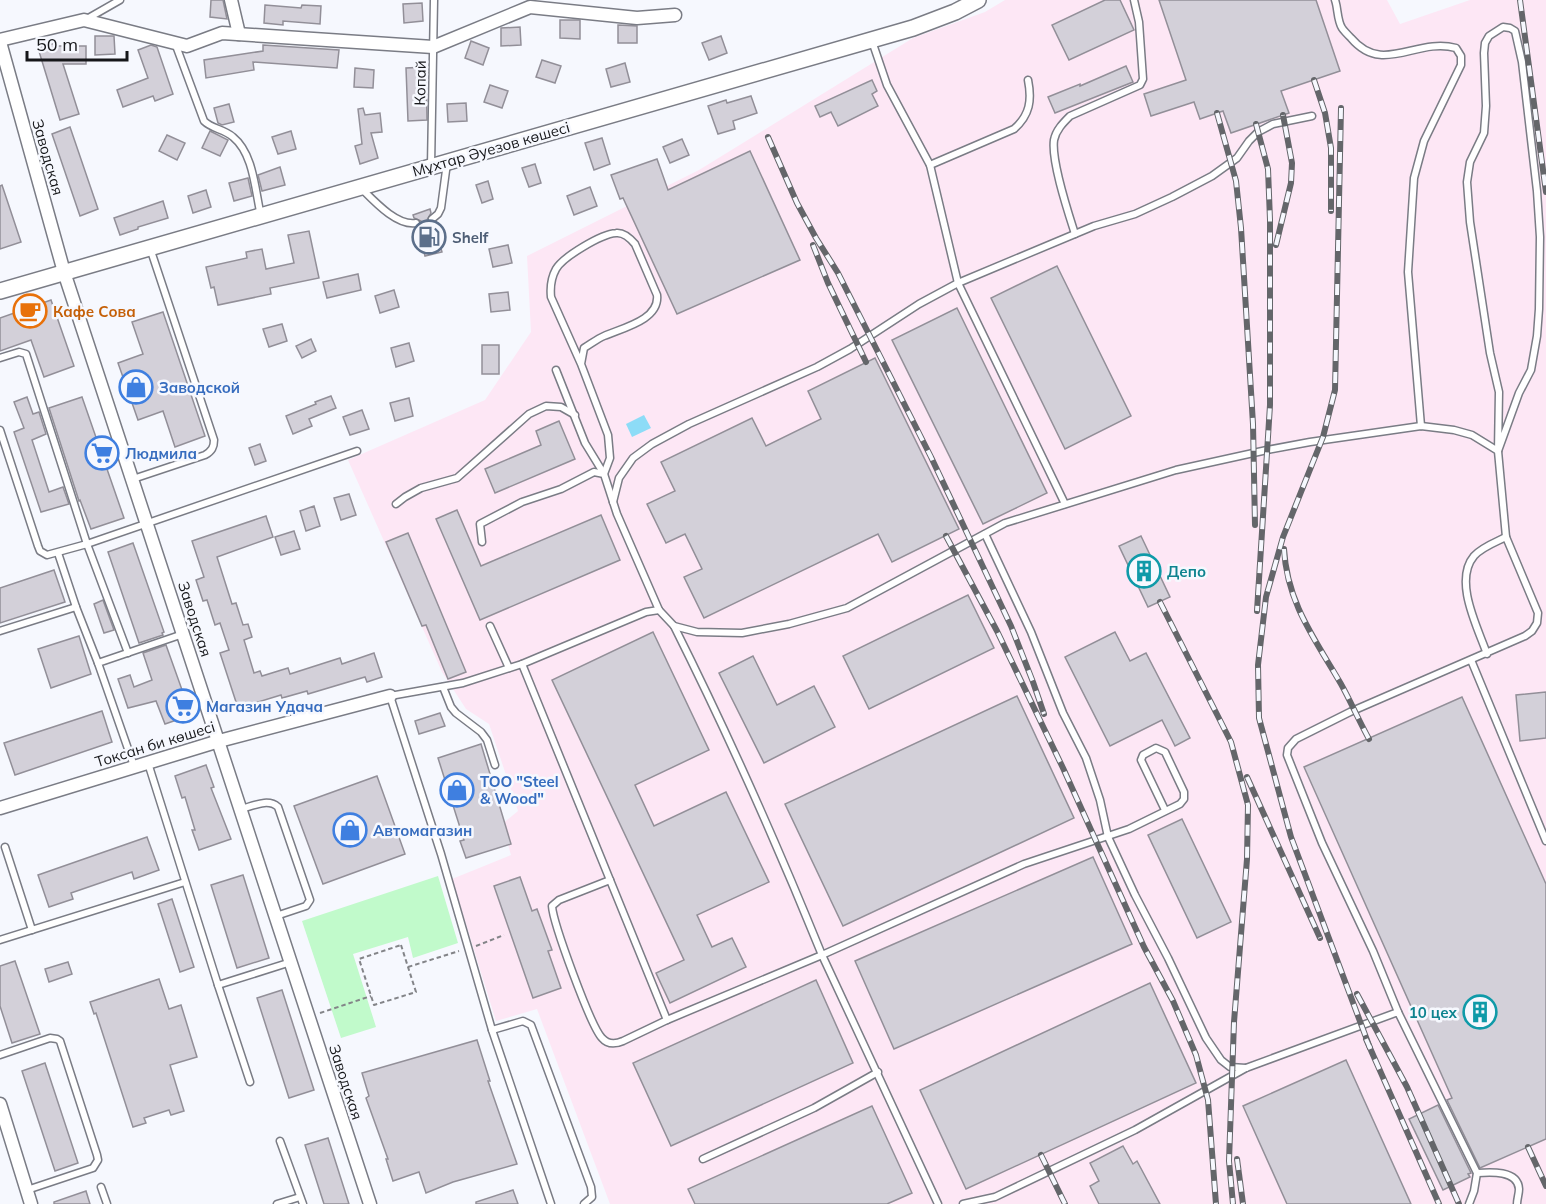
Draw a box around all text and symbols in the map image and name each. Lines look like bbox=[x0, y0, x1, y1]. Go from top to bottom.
scale bar bbox=[27, 24, 128, 62]
text: 50 m bbox=[36, 33, 78, 56]
street label: Копай bbox=[410, 60, 430, 106]
street label: Заводская bbox=[28, 117, 68, 197]
street label: Мұхтар Әуезов көшесі bbox=[410, 117, 572, 181]
fuel station icon: Shelf bbox=[411, 219, 447, 255]
place label: Shelf bbox=[452, 228, 489, 247]
cafe icon: Кафе Сова bbox=[12, 293, 48, 329]
place label: Кафе Сова bbox=[53, 302, 136, 321]
shop icon: Заводской bbox=[118, 369, 154, 405]
place label: Заводской bbox=[159, 378, 240, 397]
supermarket icon: Людмила bbox=[84, 435, 120, 471]
place label: Людмила bbox=[125, 444, 197, 463]
building icon: Депо bbox=[1126, 553, 1162, 589]
place label: Депо bbox=[1167, 562, 1206, 581]
street label: Заводская bbox=[174, 579, 216, 659]
supermarket icon: Магазин Удача bbox=[165, 688, 201, 724]
place label: Магазин Удача bbox=[206, 697, 323, 716]
street label: Токсан би көшесі bbox=[93, 717, 217, 771]
shop icon: TOO "Steel & Wood" bbox=[439, 772, 475, 808]
place label: TOO "Steel & Wood" bbox=[480, 772, 559, 808]
shop icon: Автомагазин bbox=[332, 812, 368, 848]
place label: Автомагазин bbox=[373, 821, 472, 840]
building icon: 10 цех bbox=[1462, 994, 1498, 1030]
place label: 10 цех bbox=[1409, 1003, 1458, 1022]
street label: Заводская bbox=[325, 1042, 367, 1122]

